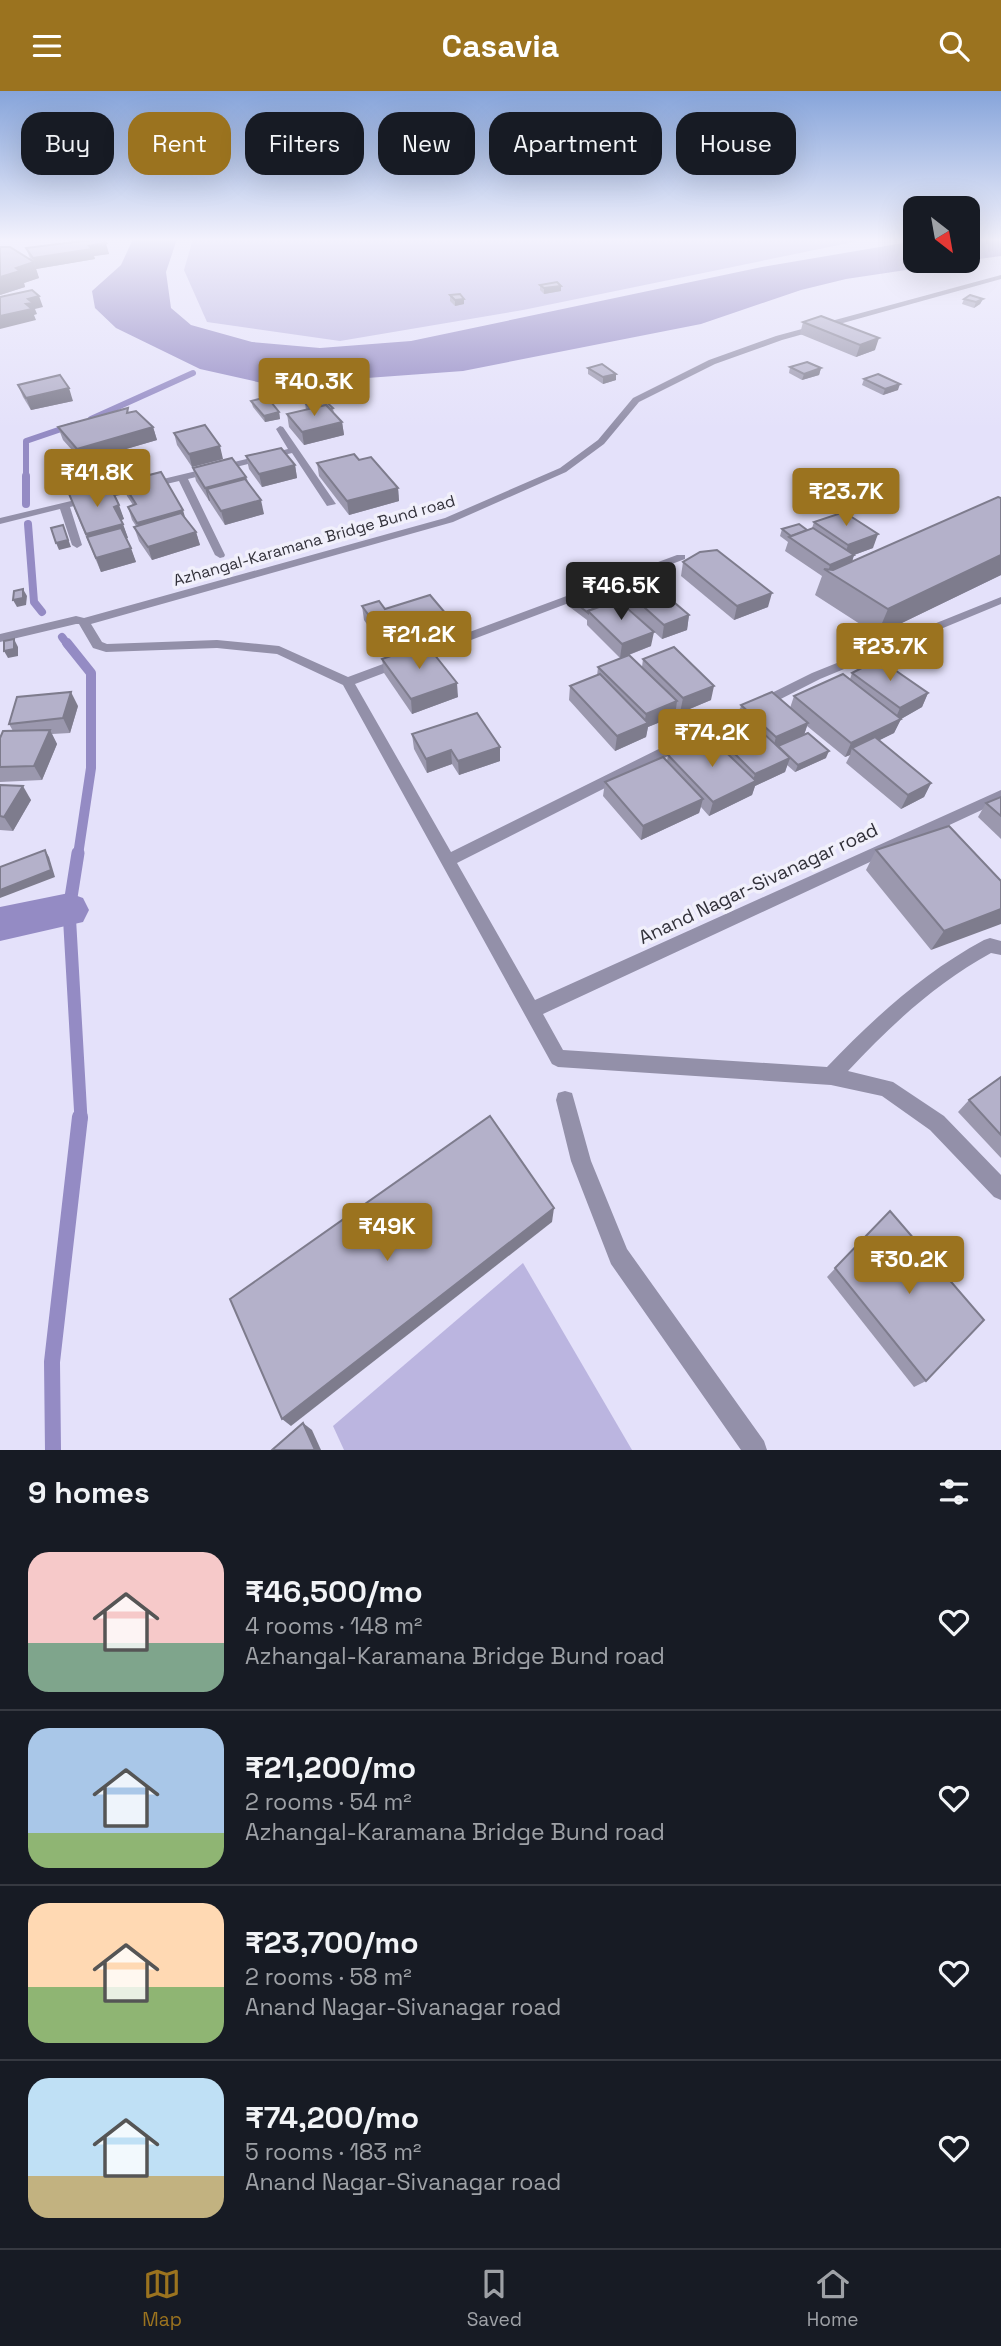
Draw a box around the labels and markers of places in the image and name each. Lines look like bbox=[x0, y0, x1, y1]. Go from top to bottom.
pin: ₹40.3K bbox=[257, 359, 371, 418]
pin: ₹41.8K bbox=[40, 449, 154, 509]
pin: ₹23.7K bbox=[789, 469, 903, 528]
pin: ₹46.5K bbox=[564, 563, 678, 622]
pin: ₹21.2K bbox=[362, 611, 476, 671]
pin: ₹23.7K bbox=[833, 623, 947, 683]
pin: ₹74.2K bbox=[655, 709, 769, 769]
pin: ₹49K bbox=[346, 1203, 428, 1263]
pin: ₹30.2K bbox=[852, 1237, 966, 1296]

